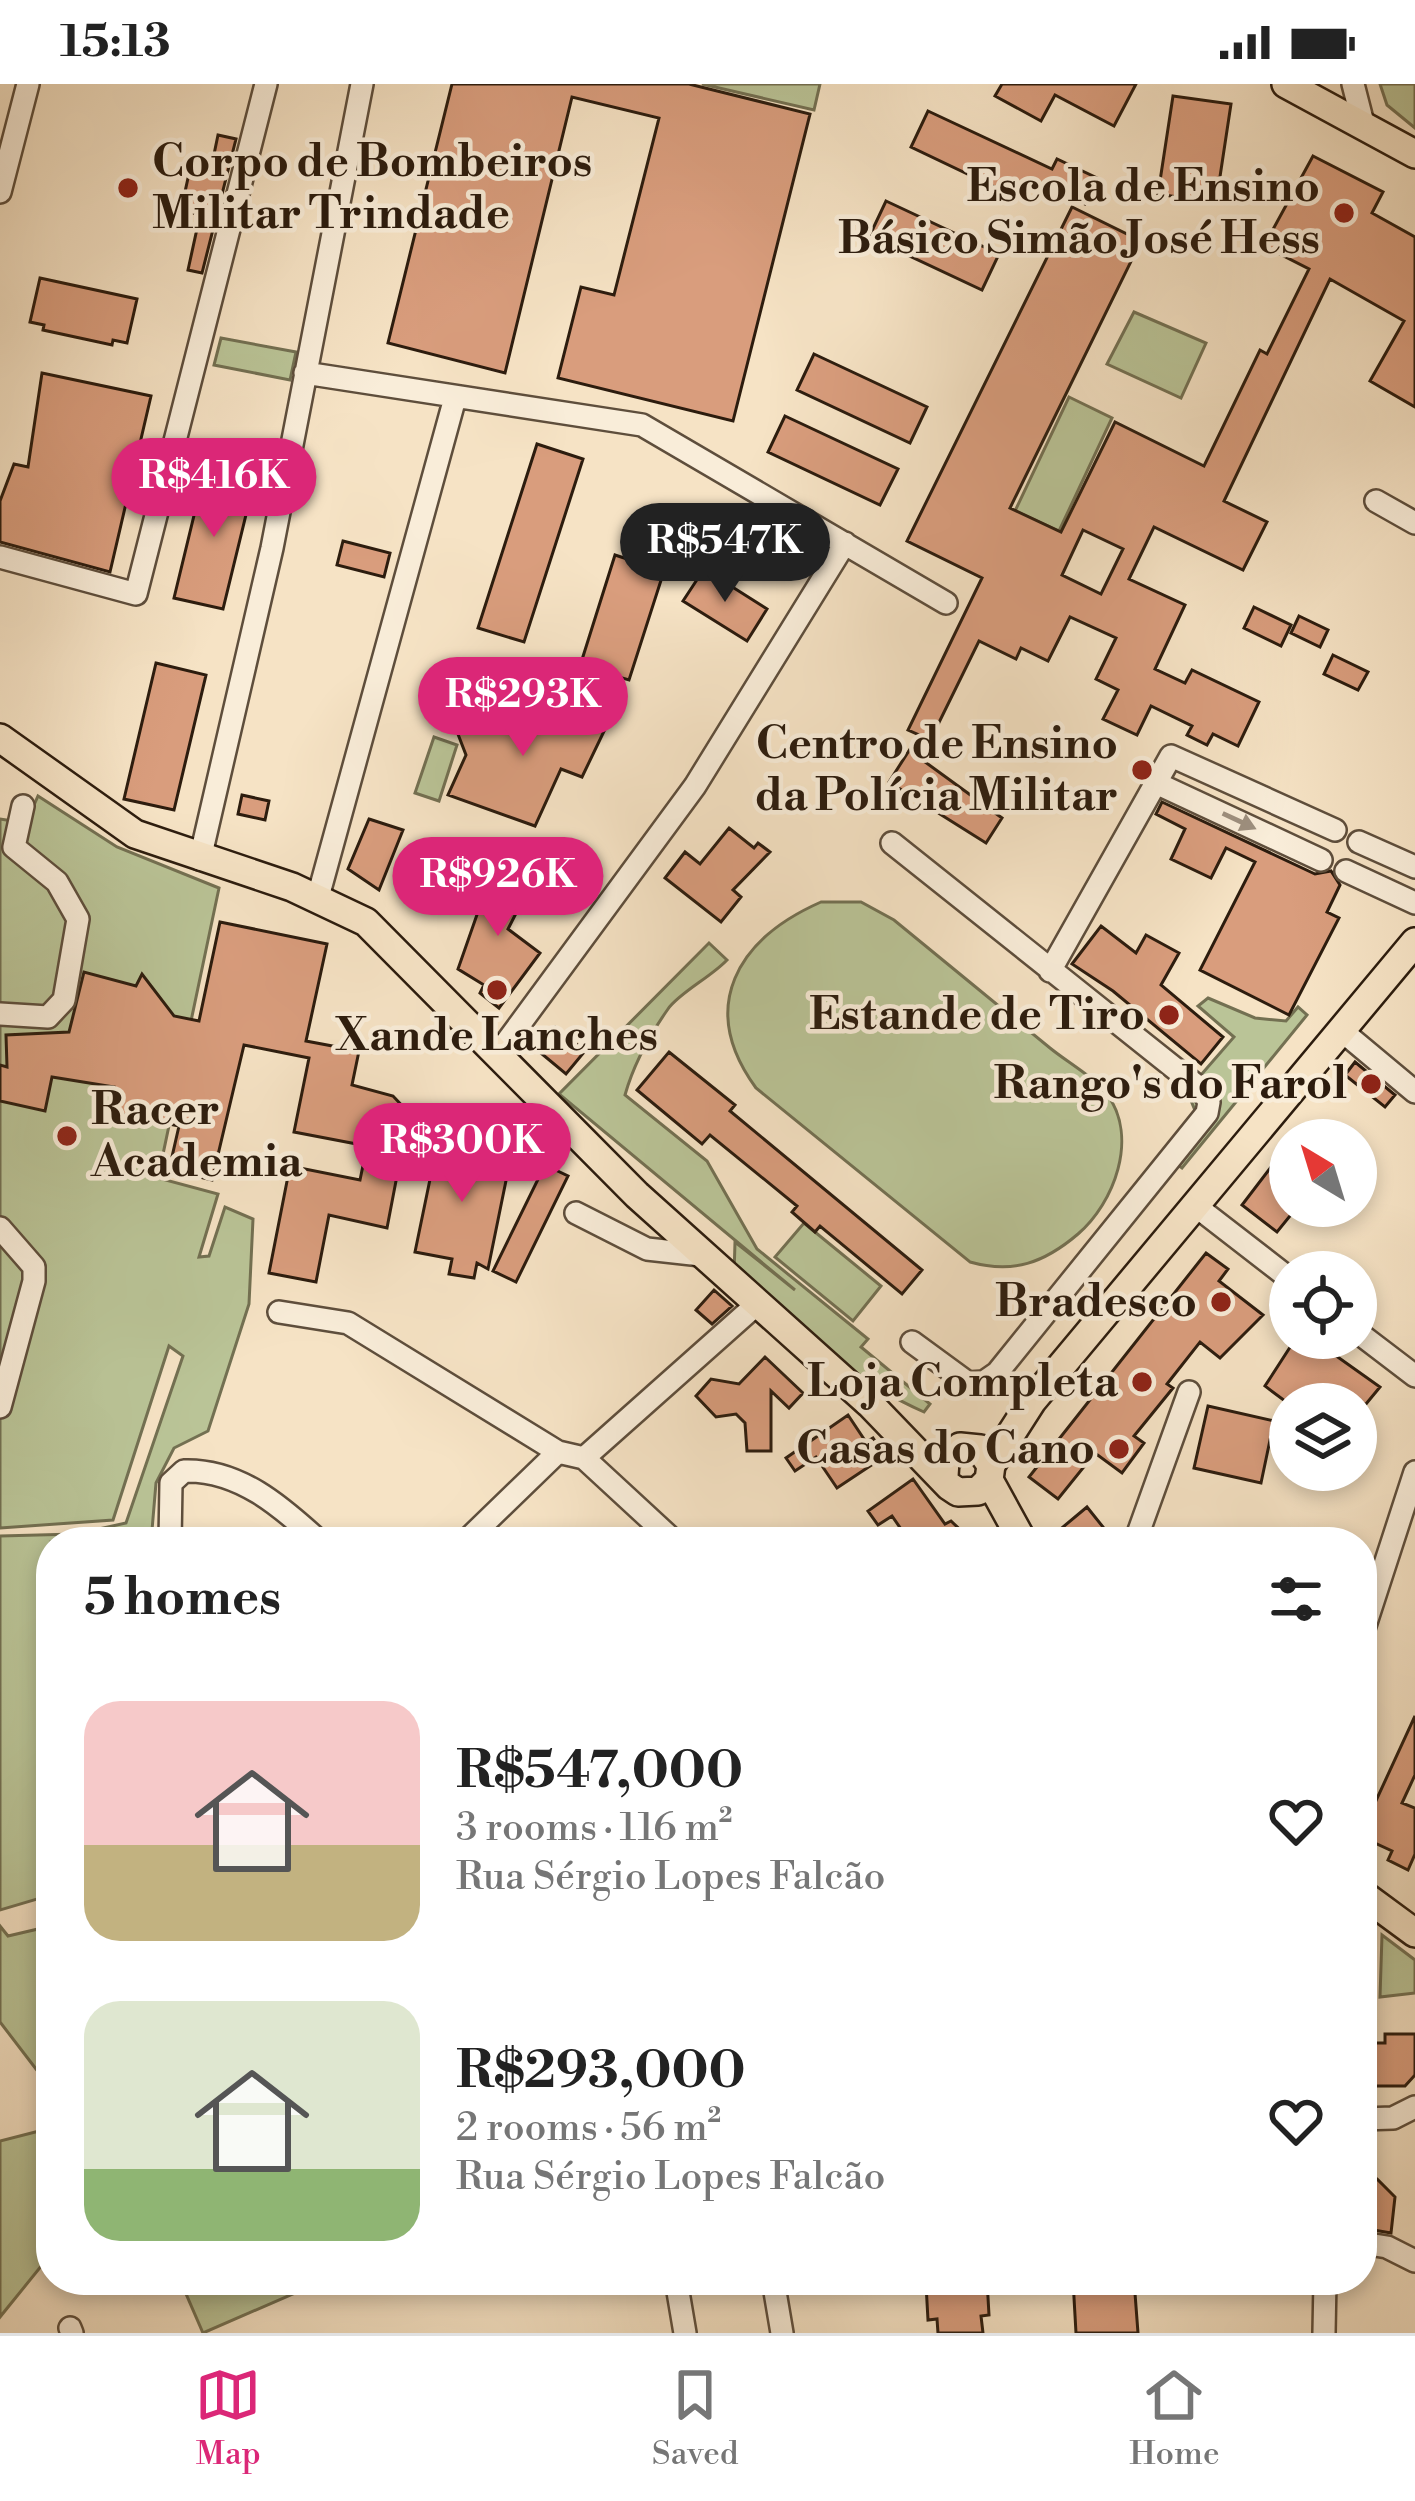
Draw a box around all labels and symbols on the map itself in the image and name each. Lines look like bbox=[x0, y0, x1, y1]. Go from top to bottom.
place label: Corpo de Bombeiros Militar Trindade bbox=[152, 134, 592, 243]
place label: Escola de Ensino Básico Simão José Hess bbox=[838, 159, 1320, 268]
marker: Corpo de Bombeiros Militar Trindade bbox=[115, 175, 141, 201]
marker: Escola de Ensino Básico Simão José Hess bbox=[1331, 200, 1357, 226]
pin: R$416K bbox=[116, 438, 312, 540]
pin: R$547K bbox=[627, 503, 823, 605]
pin: R$293K bbox=[425, 657, 621, 759]
place label: Centro de Ensino da Polícia Militar bbox=[755, 716, 1118, 825]
marker: Centro de Ensino da Polícia Militar bbox=[1129, 757, 1155, 783]
one-way arrow bbox=[1222, 811, 1257, 831]
pin: R$926K bbox=[400, 837, 596, 939]
marker: Xande Lanches bbox=[484, 977, 510, 1003]
place label: Estande de Tiro bbox=[809, 987, 1145, 1044]
marker: Estande de Tiro bbox=[1156, 1002, 1182, 1028]
place label: Xande Lanches bbox=[335, 1008, 658, 1065]
place label: Rango's do Farol bbox=[993, 1056, 1347, 1113]
marker: Rango's do Farol bbox=[1358, 1071, 1384, 1097]
place label: Racer Academia bbox=[90, 1082, 303, 1191]
pin: R$300K bbox=[364, 1103, 560, 1205]
north arrow bbox=[1269, 1119, 1377, 1227]
marker: Racer Academia bbox=[54, 1123, 80, 1149]
place label: Bradesco bbox=[995, 1274, 1197, 1331]
marker: Bradesco bbox=[1208, 1289, 1234, 1315]
place label: Loja Completa bbox=[807, 1354, 1119, 1411]
marker: Loja Completa bbox=[1129, 1369, 1155, 1395]
place label: Casas do Cano bbox=[796, 1421, 1095, 1478]
marker: Casas do Cano bbox=[1106, 1436, 1132, 1462]

